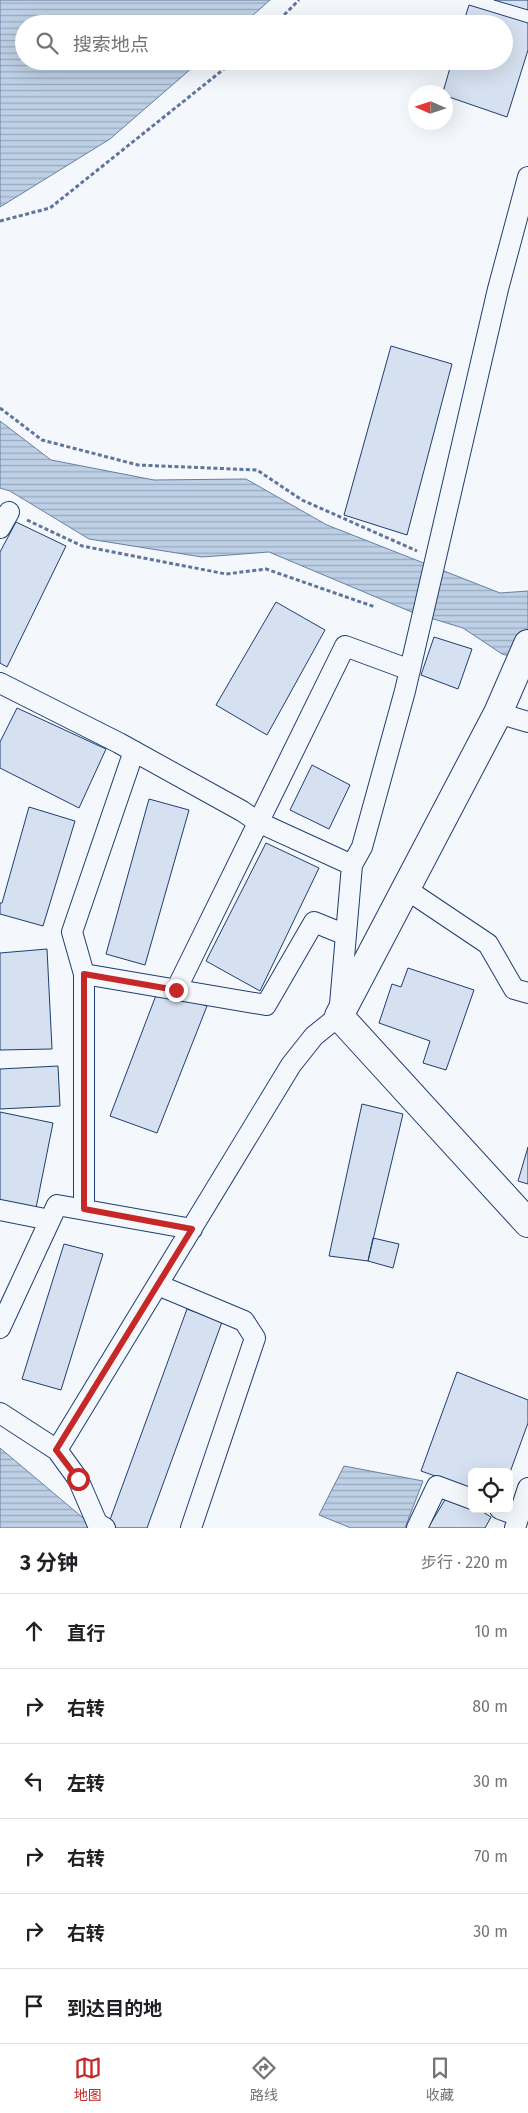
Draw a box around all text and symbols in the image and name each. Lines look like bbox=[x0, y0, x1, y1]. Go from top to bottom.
search box bbox=[15, 15, 513, 70]
icon: search bbox=[33, 29, 61, 57]
text: 搜索地点 bbox=[73, 33, 149, 56]
north arrow bbox=[408, 85, 453, 130]
route end bbox=[165, 979, 188, 1002]
route start bbox=[67, 1468, 90, 1491]
map controls bbox=[468, 1468, 513, 1513]
button: locate bbox=[468, 1468, 513, 1513]
text: 3 分钟 bbox=[20, 1550, 78, 1576]
text: 步行 · 220 m bbox=[421, 1553, 508, 1572]
icon: ahead bbox=[20, 1617, 48, 1645]
text: 直行 bbox=[67, 1622, 105, 1645]
text: 10 m bbox=[474, 1622, 508, 1641]
icon: right bbox=[20, 1692, 48, 1720]
text: 右转 bbox=[67, 1697, 105, 1720]
text: 80 m bbox=[472, 1697, 508, 1716]
icon: left bbox=[20, 1767, 48, 1795]
text: 左转 bbox=[67, 1772, 105, 1795]
text: 30 m bbox=[473, 1772, 508, 1791]
icon: right bbox=[20, 1842, 48, 1870]
text: 右转 bbox=[67, 1847, 105, 1870]
text: 70 m bbox=[474, 1847, 508, 1866]
icon: right bbox=[20, 1917, 48, 1945]
text: 右转 bbox=[67, 1922, 105, 1945]
text: 30 m bbox=[473, 1922, 508, 1941]
icon: arrive bbox=[20, 1992, 48, 2020]
text: 到达目的地 bbox=[67, 1997, 162, 2020]
tab: 地图 bbox=[74, 2054, 102, 2104]
tab: 路线 bbox=[250, 2054, 278, 2104]
tab: 收藏 bbox=[426, 2054, 454, 2104]

